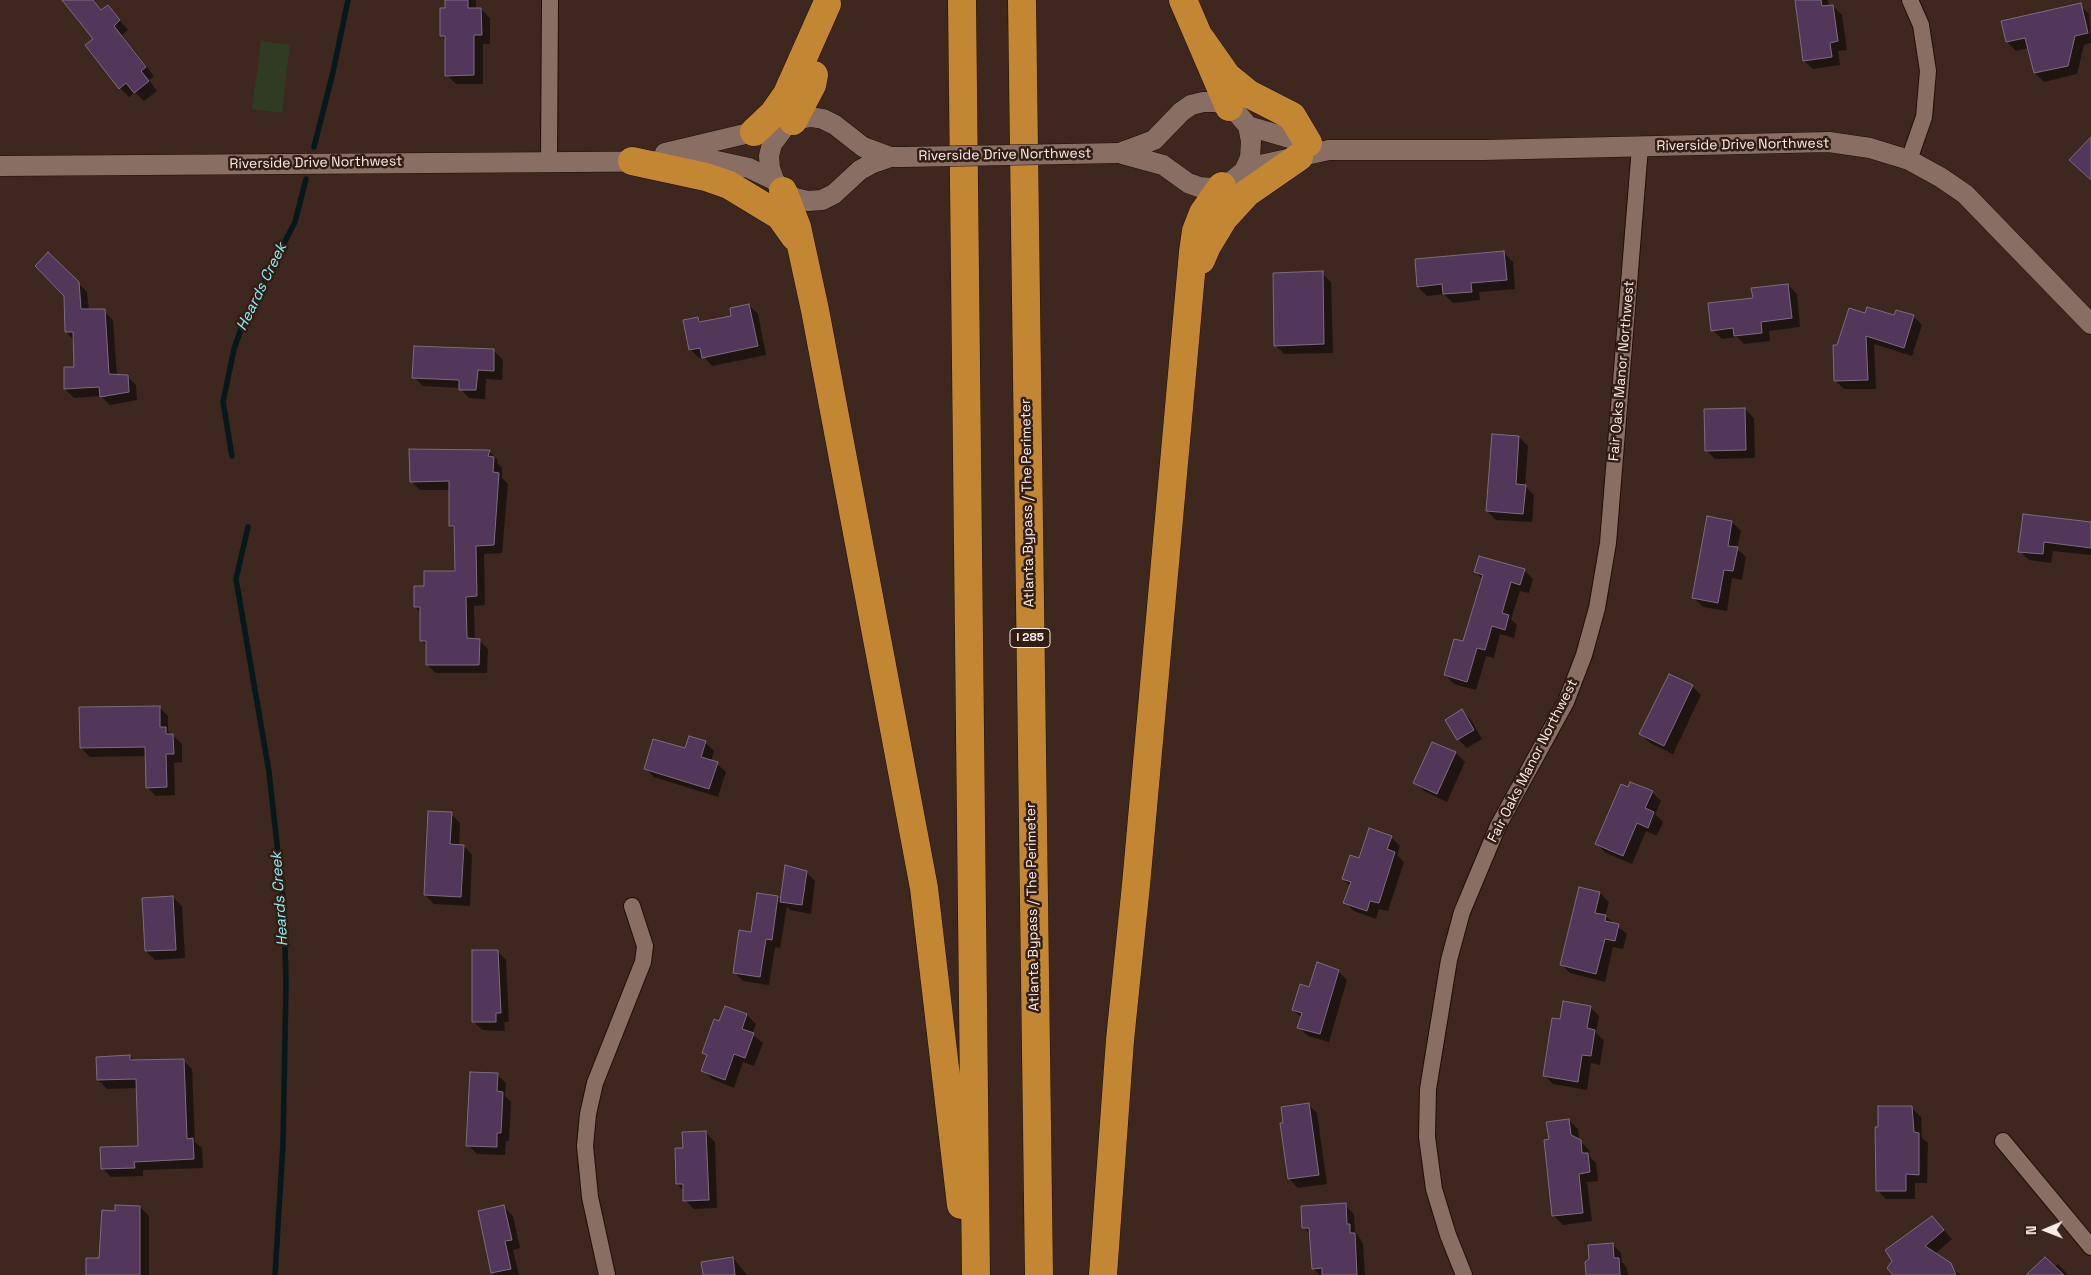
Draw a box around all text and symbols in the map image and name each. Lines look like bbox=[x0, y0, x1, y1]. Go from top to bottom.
street label: Riverside Drive Northwest bbox=[1656, 135, 1830, 155]
street label: Riverside Drive Northwest bbox=[918, 145, 1092, 165]
street label: Riverside Drive Northwest bbox=[229, 153, 403, 173]
water label: Heards Creek bbox=[233, 240, 291, 334]
street label: Fair Oaks Manor Northwest bbox=[1606, 280, 1638, 462]
street label: Atlanta Bypass / The Perimeter bbox=[1018, 399, 1038, 607]
road number: I 285 bbox=[1010, 628, 1050, 648]
street label: Fair Oaks Manor Northwest bbox=[1484, 677, 1582, 845]
street label: Atlanta Bypass / The Perimeter bbox=[1023, 803, 1043, 1011]
water label: Heards Creek bbox=[268, 851, 292, 947]
north arrow bbox=[2021, 1205, 2071, 1255]
text: N bbox=[2022, 1225, 2040, 1235]

